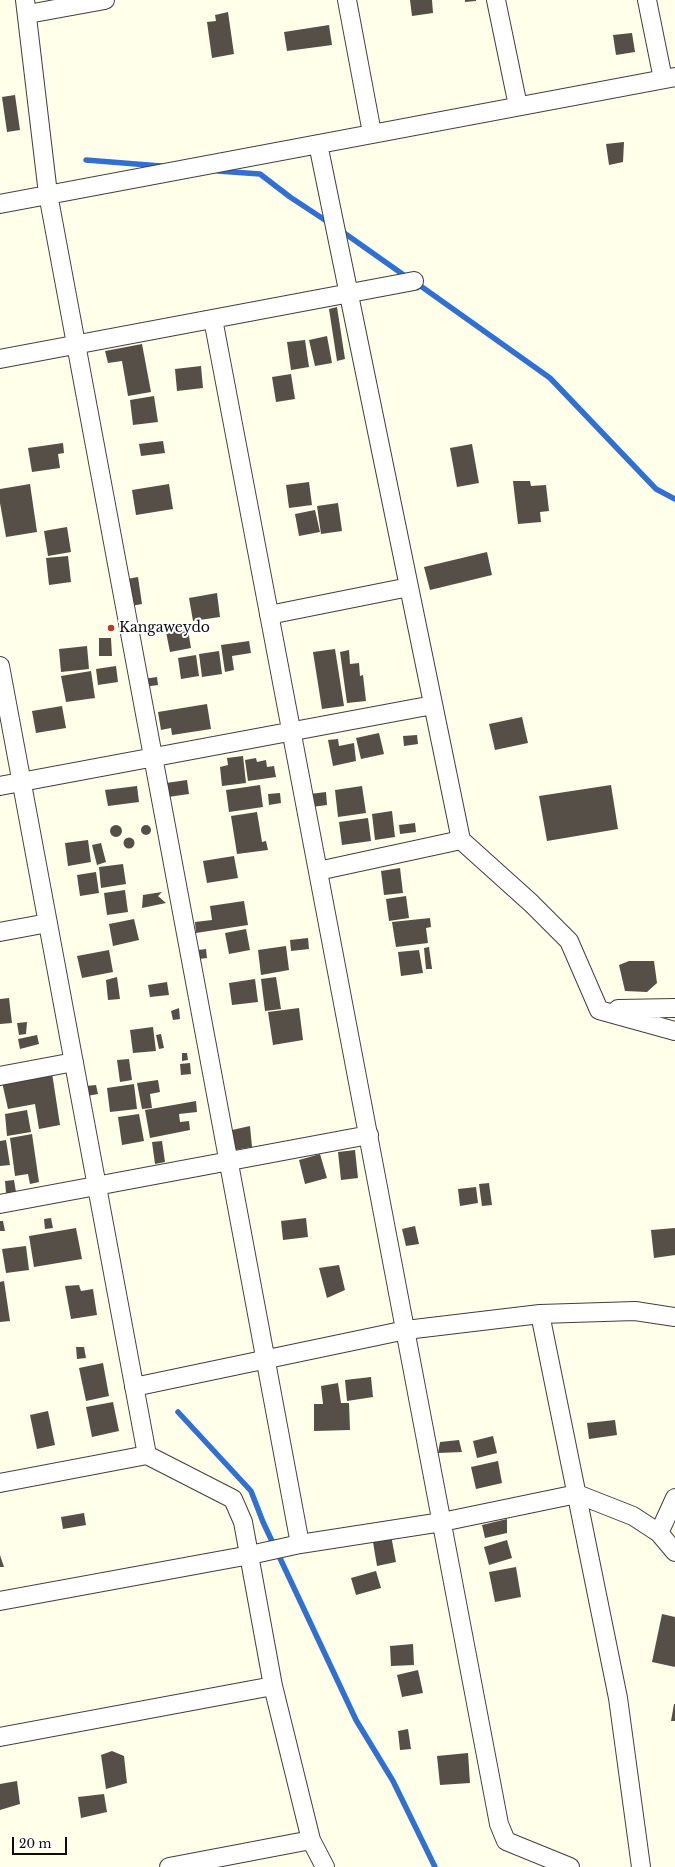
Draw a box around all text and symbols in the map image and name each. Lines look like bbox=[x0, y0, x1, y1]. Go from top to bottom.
place label: Kangaweydo bbox=[119, 620, 210, 636]
marker: Kangaweydo bbox=[106, 623, 116, 633]
scale bar bbox=[14, 1829, 69, 1855]
text: 20 m bbox=[19, 1836, 51, 1851]

